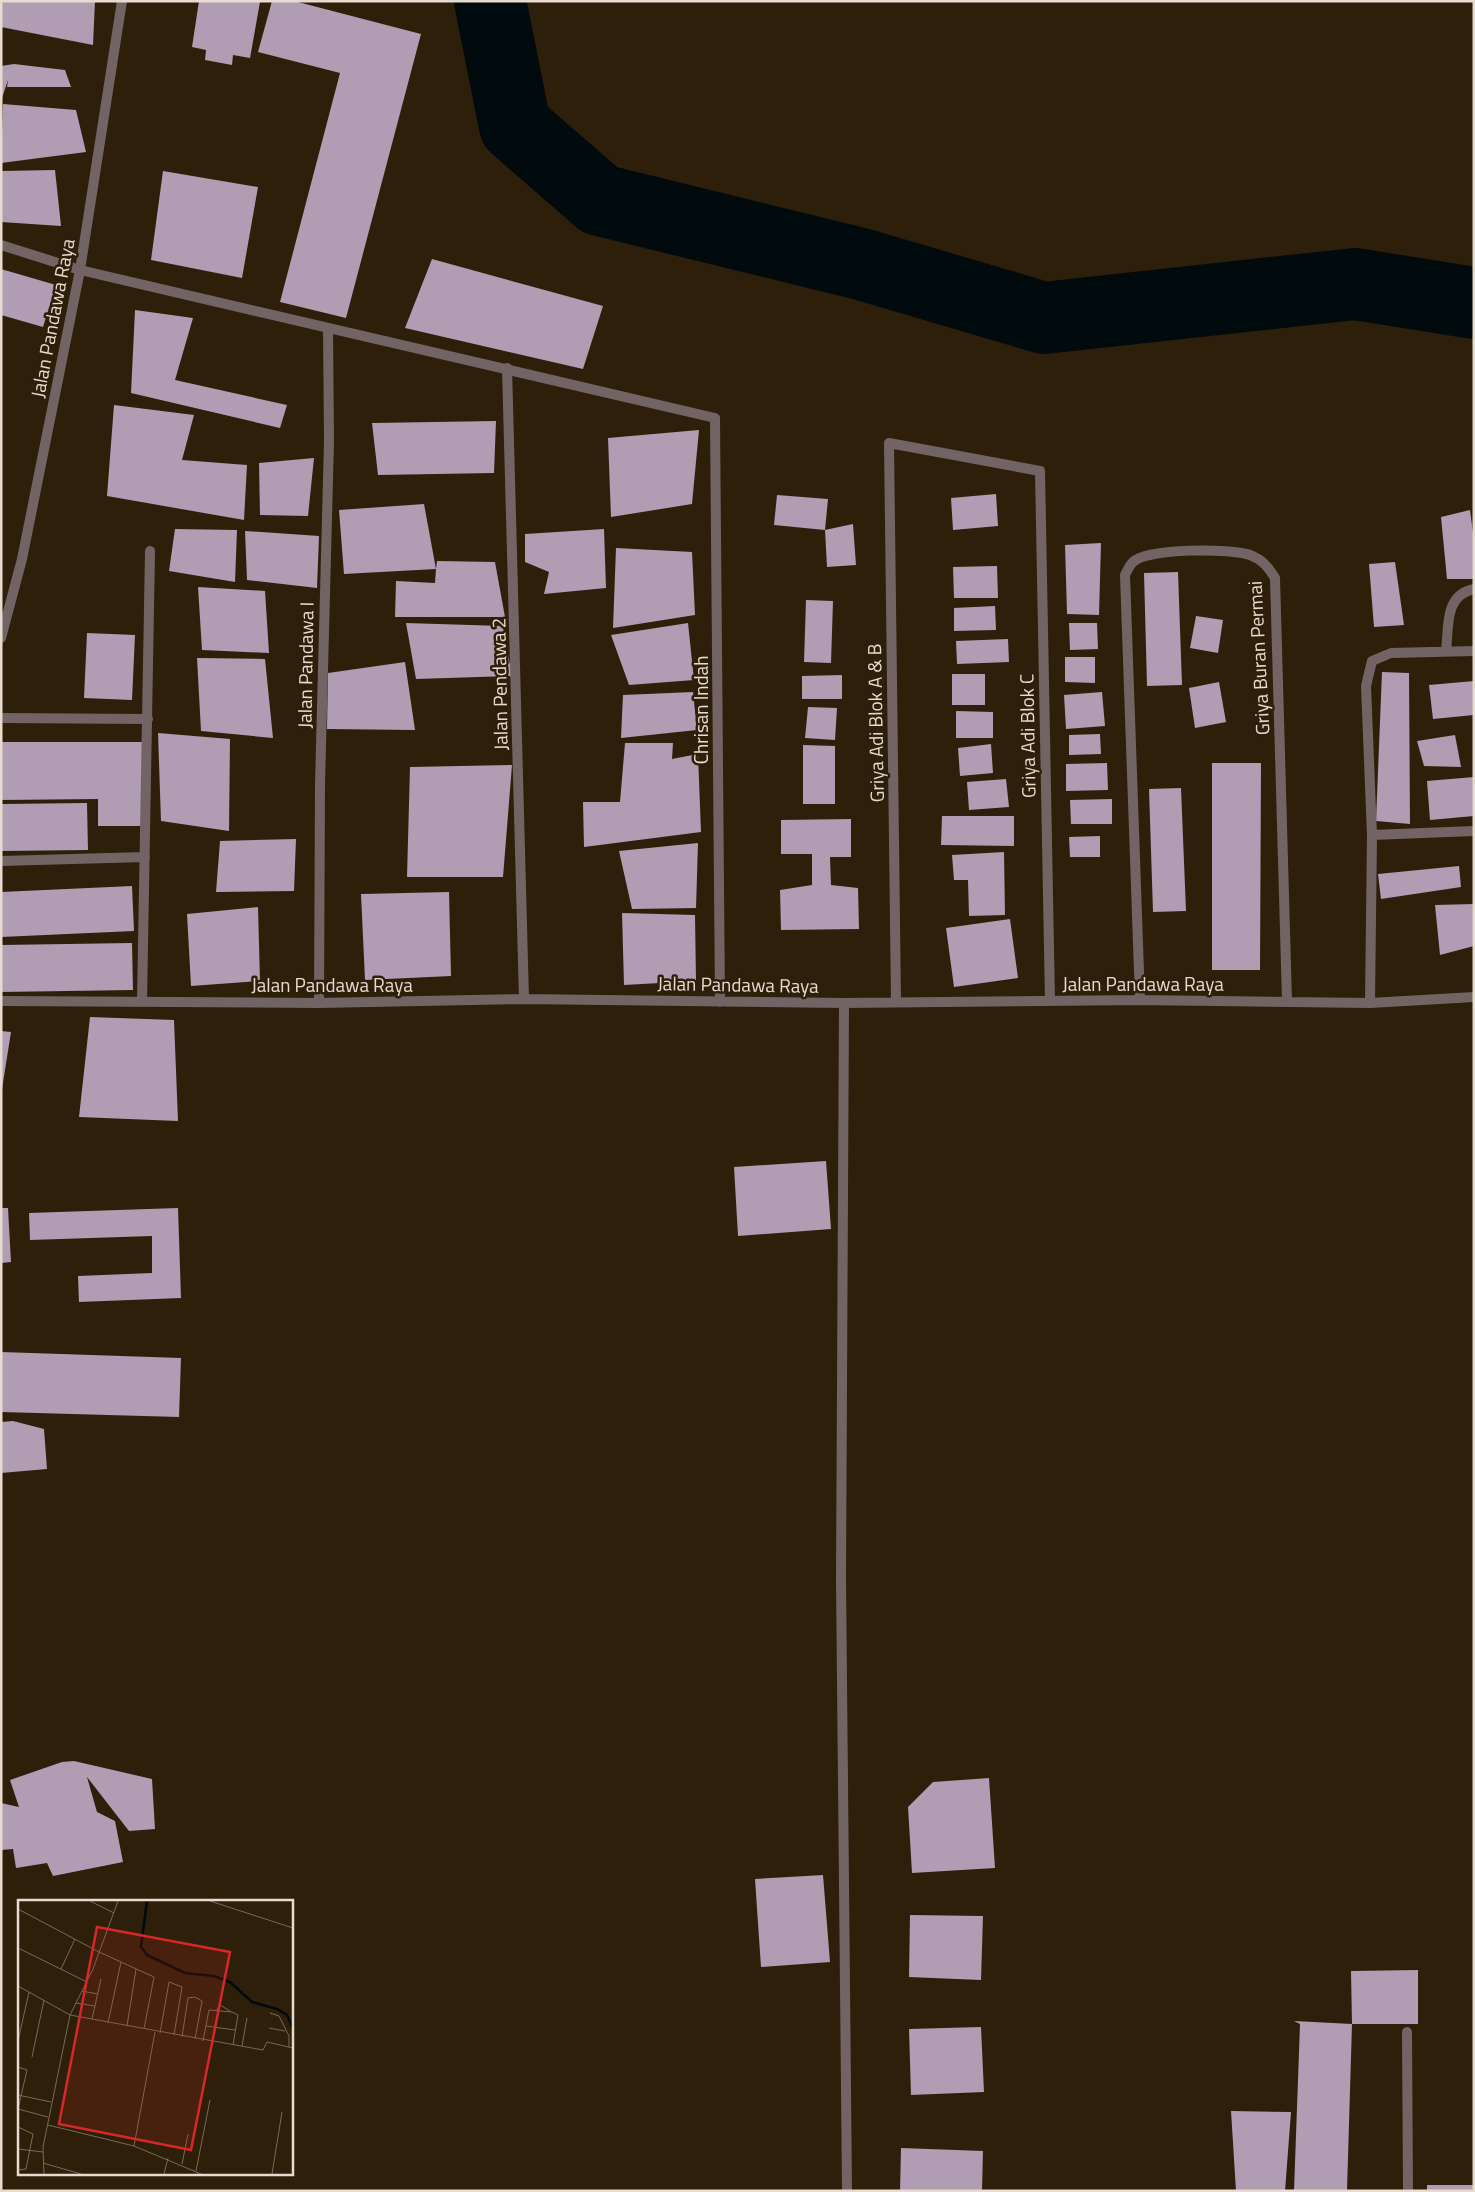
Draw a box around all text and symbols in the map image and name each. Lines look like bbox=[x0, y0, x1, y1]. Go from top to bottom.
street label: Jalan Pandawa Raya bbox=[22, 236, 82, 400]
street label: Griya Buran Permai bbox=[1239, 580, 1277, 736]
street label: Jalan Pandawa I bbox=[289, 601, 321, 729]
street label: Jalan Pendawa 2 bbox=[483, 617, 515, 751]
street label: Griya Adi Blok A & B bbox=[859, 643, 891, 803]
street label: Chrisan Indah bbox=[686, 656, 715, 764]
street label: Griya Adi Blok C bbox=[1011, 674, 1043, 798]
street label: Jalan Pandawa Raya bbox=[657, 968, 819, 1000]
street label: Jalan Pandawa Raya bbox=[1062, 969, 1224, 998]
street label: Jalan Pandawa Raya bbox=[251, 970, 413, 999]
inset map bbox=[18, 1900, 292, 2174]

